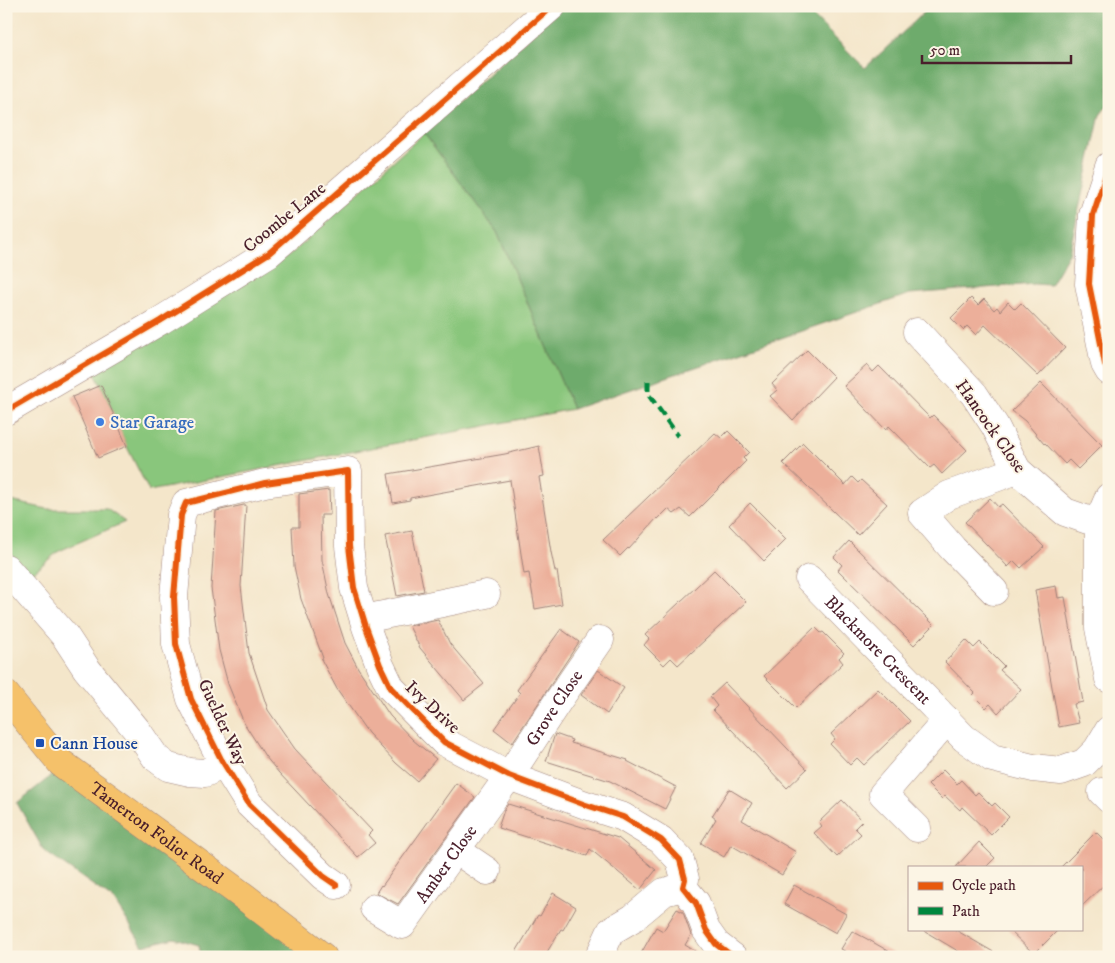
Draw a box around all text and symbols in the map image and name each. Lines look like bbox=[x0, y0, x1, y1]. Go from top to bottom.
scale bar bbox=[922, 32, 1071, 64]
text: 50 m bbox=[930, 41, 960, 60]
street label: Coombe Lane bbox=[239, 178, 330, 258]
street label: Hancock Close bbox=[950, 376, 1030, 477]
place label: Star Garage bbox=[110, 412, 194, 434]
marker: Star Garage bbox=[94, 416, 106, 428]
street label: Blackmore Crescent bbox=[819, 591, 936, 710]
street label: Grove Close bbox=[522, 666, 588, 750]
street label: Guelder Way bbox=[193, 676, 252, 769]
street label: Ivy Drive bbox=[400, 677, 465, 739]
place label: Cann House bbox=[50, 733, 138, 755]
marker: Cann House bbox=[34, 737, 46, 749]
street label: Tamerton Foliot Road bbox=[85, 778, 227, 890]
street label: Amber Close bbox=[411, 821, 482, 908]
legend bbox=[908, 866, 1082, 930]
text: Cycle path bbox=[952, 876, 1016, 895]
text: Path bbox=[952, 902, 980, 921]

